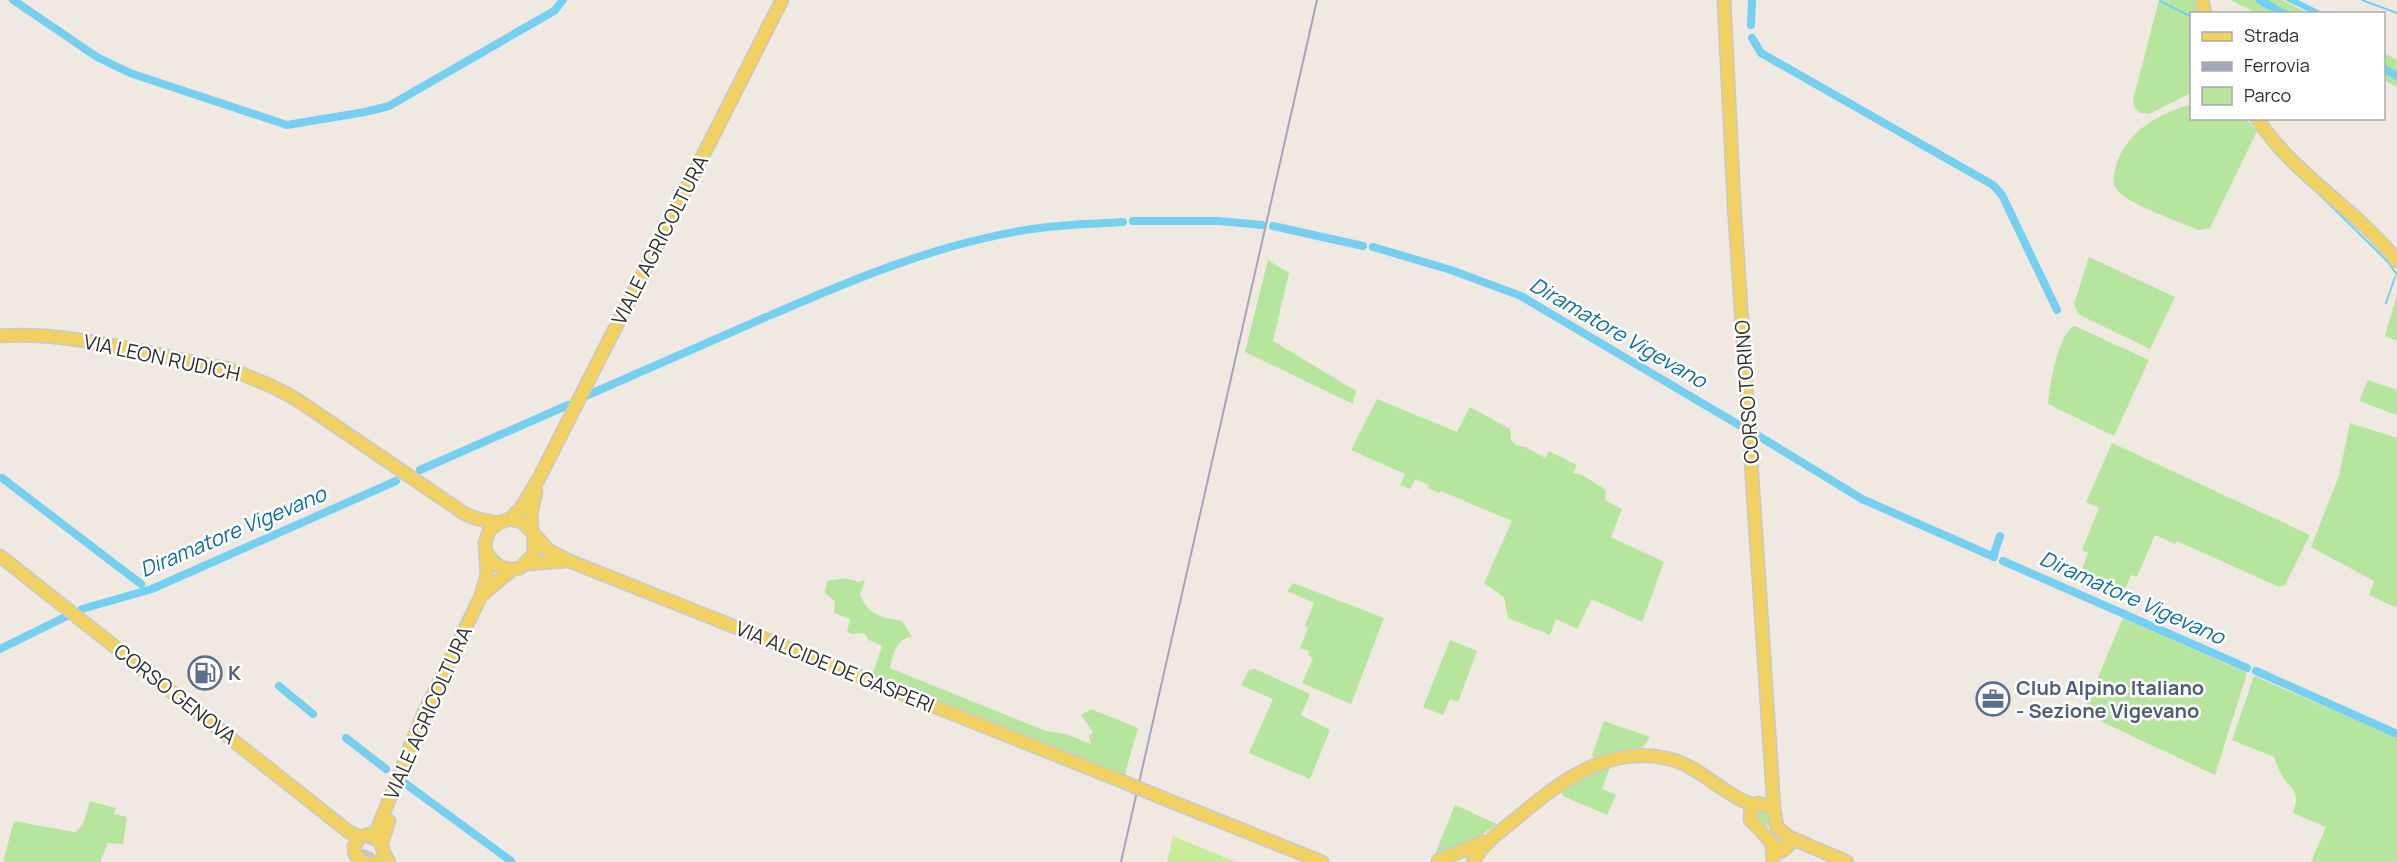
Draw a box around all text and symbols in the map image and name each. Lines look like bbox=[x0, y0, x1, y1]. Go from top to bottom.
legend bbox=[2190, 12, 2385, 120]
text: Strada bbox=[2244, 23, 2299, 47]
text: Ferrovia bbox=[2244, 53, 2310, 77]
text: Parco bbox=[2244, 83, 2291, 107]
street label: VIALE AGRICOLTURA bbox=[605, 150, 714, 329]
water label: Diramatore Vigevano bbox=[1525, 270, 1713, 395]
street label: CORSO TORINO bbox=[1728, 319, 1765, 465]
street label: VIA LEON RUDICH bbox=[81, 328, 243, 387]
water label: Diramatore Vigevano bbox=[135, 479, 331, 583]
water label: Diramatore Vigevano bbox=[2036, 544, 2231, 651]
street label: VIA ALCIDE DE GASPERI bbox=[732, 614, 939, 719]
street label: VIALE AGRICOLTURA bbox=[377, 622, 478, 804]
street label: CORSO GENOVA bbox=[108, 637, 242, 750]
fuel station icon: K bbox=[187, 655, 223, 691]
place label: K bbox=[228, 659, 241, 686]
place label: Club Alpino Italiano - Sezione Vigevano bbox=[2016, 674, 2204, 724]
office icon: Club Alpino Italiano - Sezione Vigevano bbox=[1975, 681, 2011, 717]

